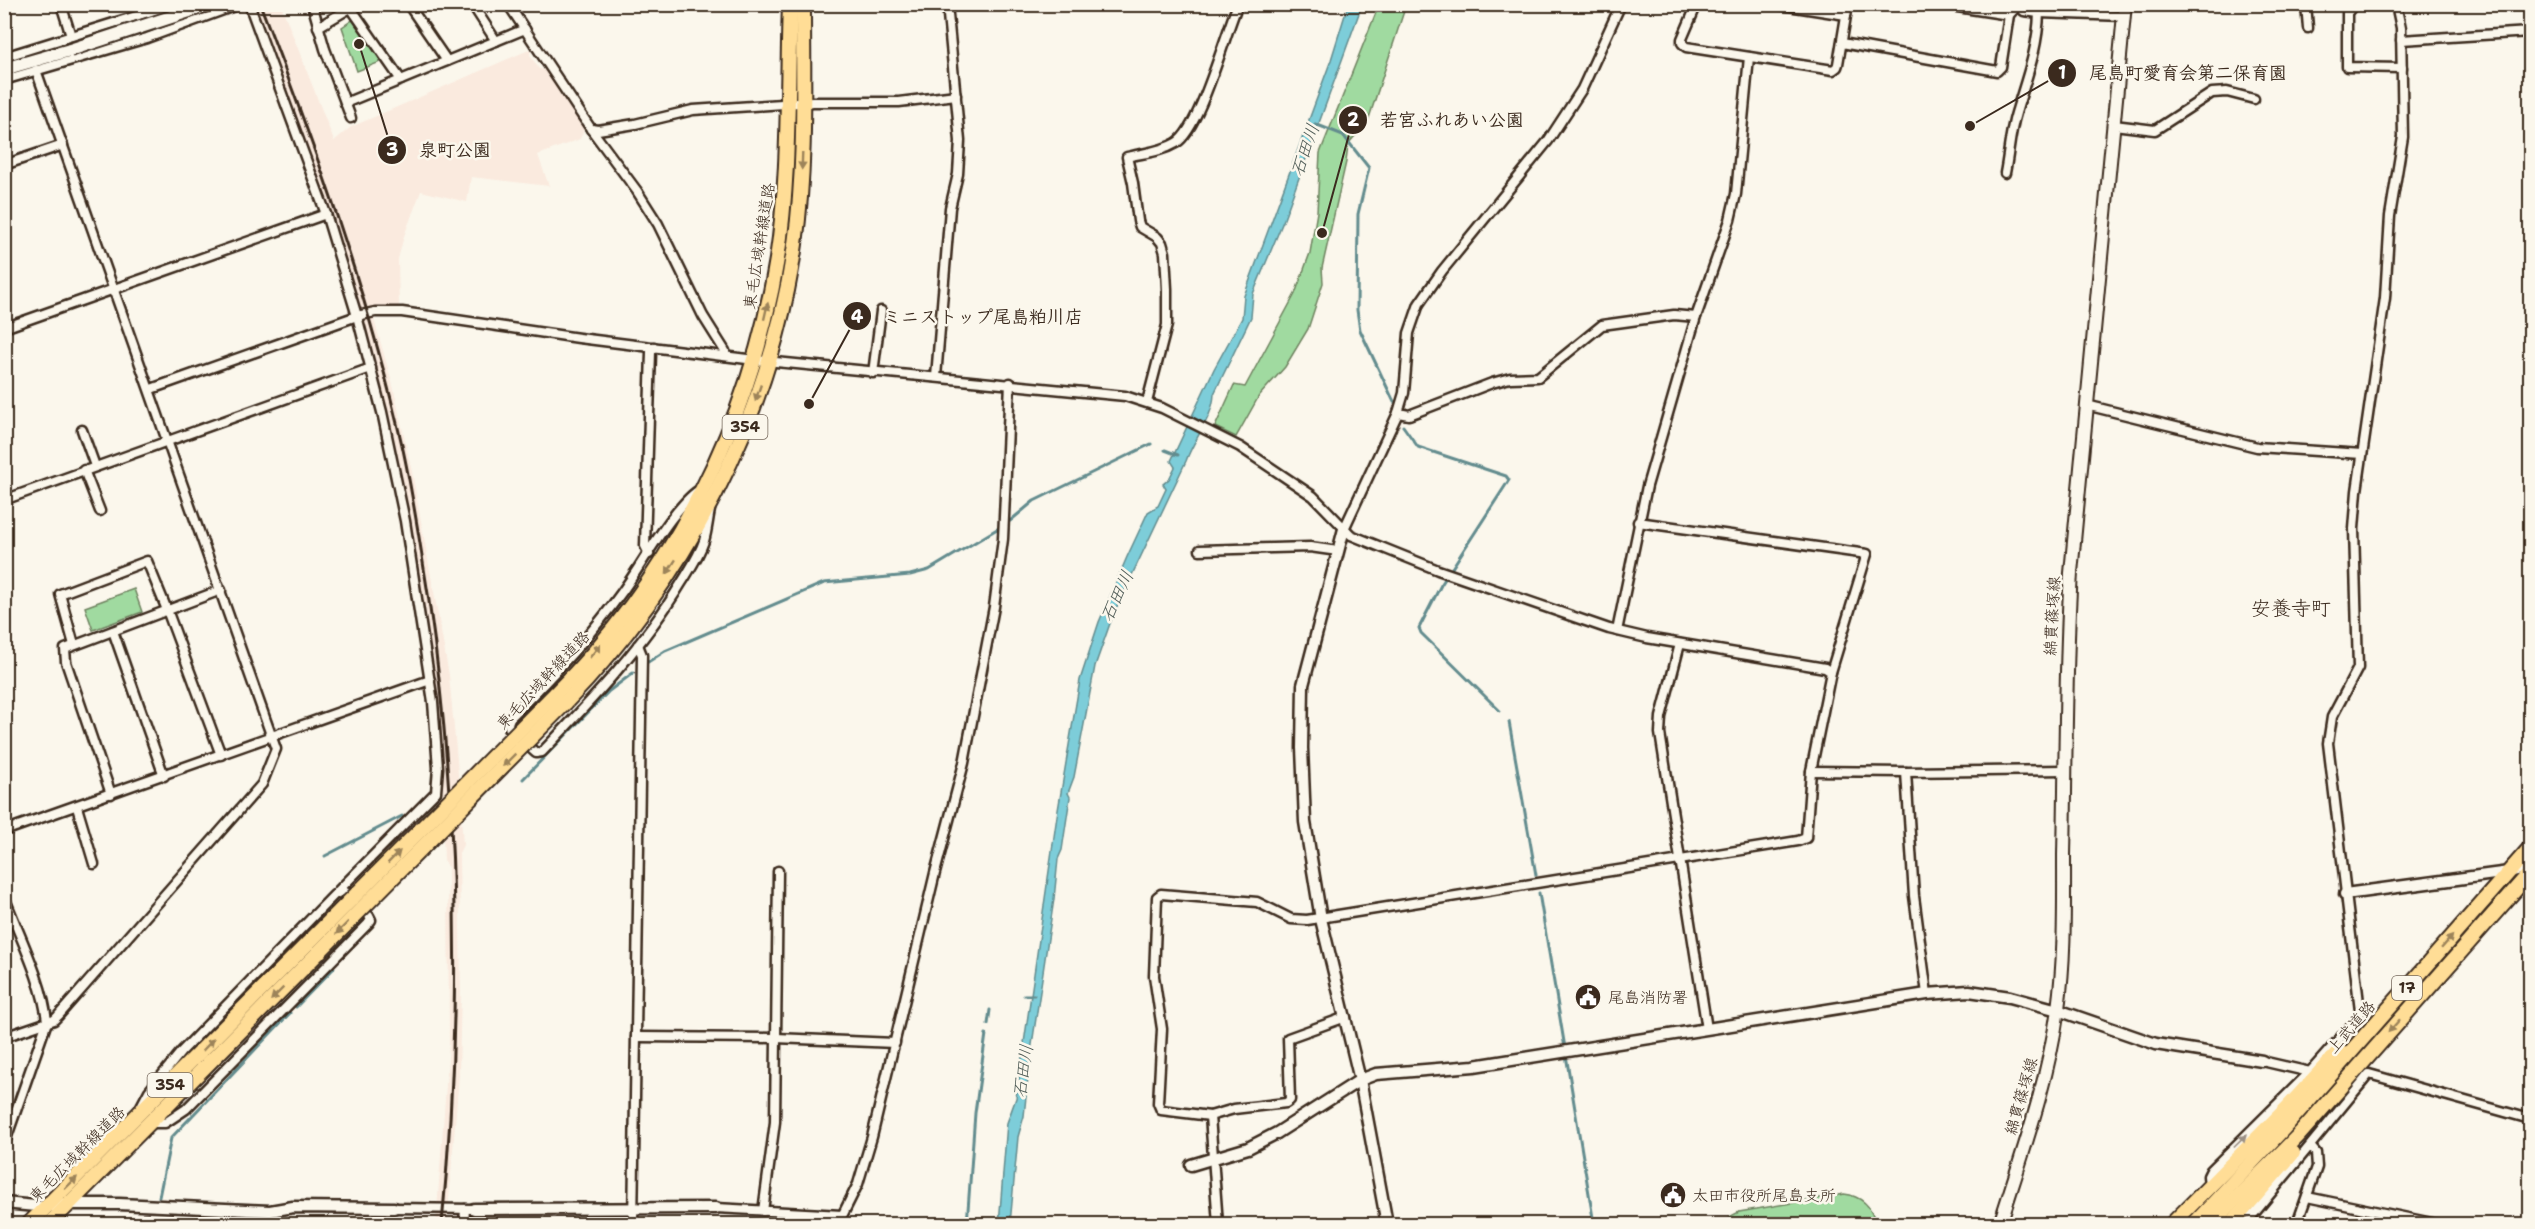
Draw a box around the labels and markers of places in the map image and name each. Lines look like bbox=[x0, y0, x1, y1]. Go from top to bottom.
callout: 尾島町愛育会第二保育園 bbox=[2047, 55, 2299, 91]
callout: 若宮ふれあい公園 bbox=[1338, 102, 1536, 138]
callout: 泉町公園 bbox=[377, 132, 503, 168]
callout: ミニストップ尾島粕川店 bbox=[842, 298, 1094, 334]
public building icon: 尾島消防署 bbox=[1573, 982, 1603, 1012]
place label: 尾島消防署 bbox=[1608, 987, 1688, 1008]
public building icon: 太田市役所尾島支所 bbox=[1658, 1180, 1688, 1210]
place label: 太田市役所尾島支所 bbox=[1692, 1185, 1836, 1206]

